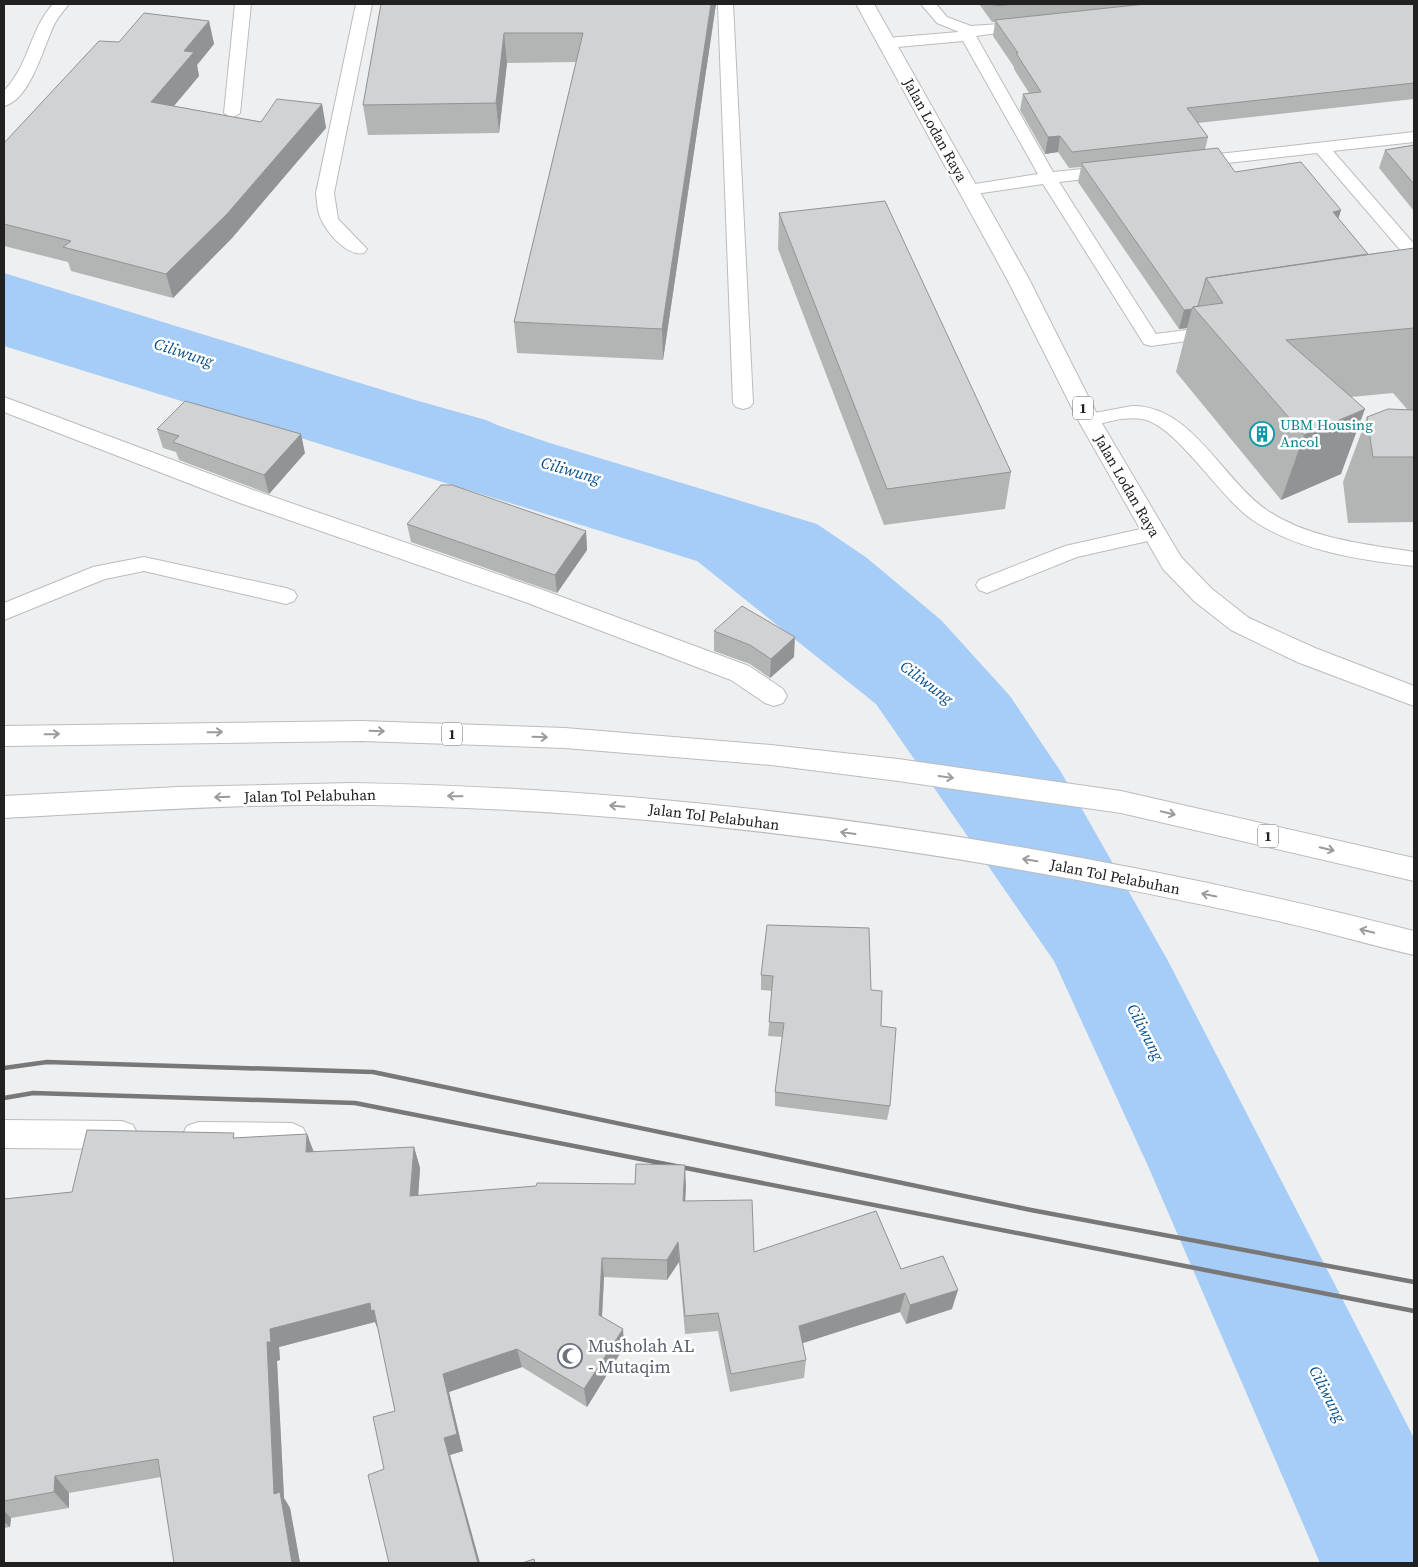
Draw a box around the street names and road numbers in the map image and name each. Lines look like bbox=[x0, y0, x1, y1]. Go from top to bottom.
street label: Jalan Lodan Raya bbox=[898, 73, 973, 186]
road number: 1 bbox=[1073, 396, 1093, 419]
street label: Jalan Lodan Raya bbox=[1089, 430, 1166, 541]
road number: 1 bbox=[442, 722, 462, 746]
street label: Jalan Tol Pelabuhan bbox=[243, 784, 376, 807]
street label: Jalan Tol Pelabuhan bbox=[646, 798, 781, 835]
road number: 1 bbox=[1258, 824, 1278, 848]
street label: Jalan Tol Pelabuhan bbox=[1047, 853, 1182, 899]

